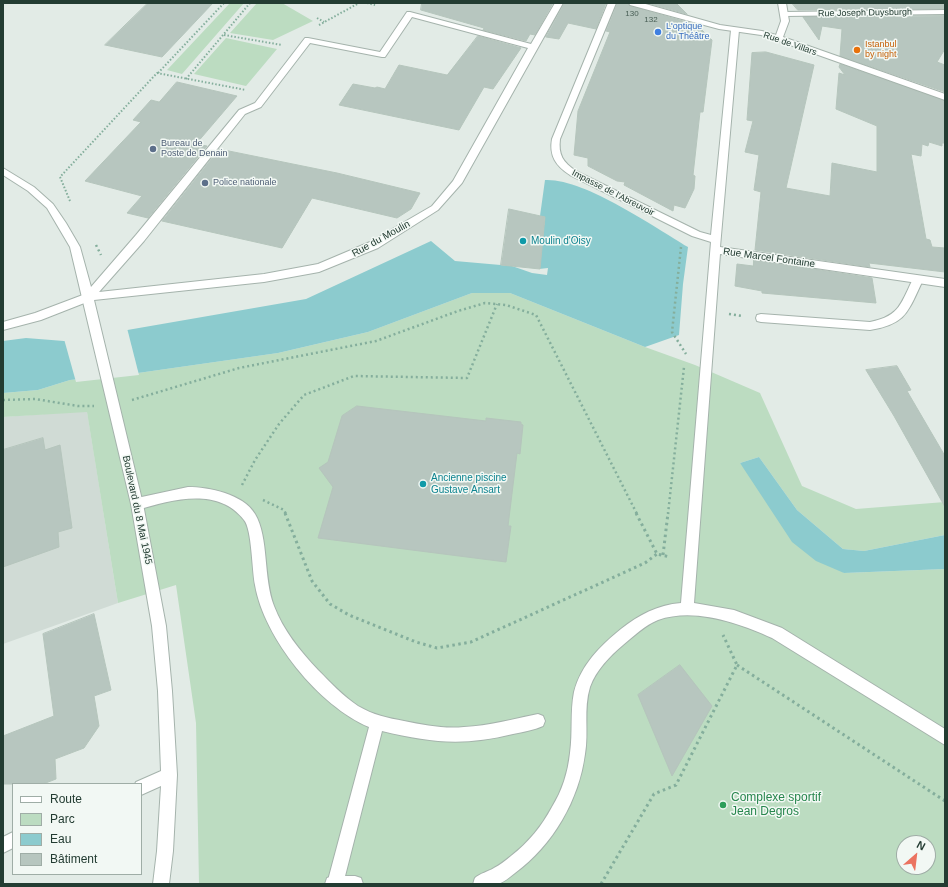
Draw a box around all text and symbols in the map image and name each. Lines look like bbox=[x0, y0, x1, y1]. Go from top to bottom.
street label: Rue Joseph Duysburgh bbox=[818, 7, 912, 19]
house number: 130 bbox=[625, 9, 639, 19]
house number: 132 bbox=[644, 15, 658, 25]
place label: L'optique du Théâtre bbox=[666, 22, 710, 43]
marker: L'optique du Théâtre bbox=[653, 27, 663, 37]
street label: Rue de Villars bbox=[762, 30, 818, 58]
place label: Istanbul by night bbox=[865, 40, 897, 61]
marker: Istanbul by night bbox=[852, 45, 862, 55]
place label: Bureau de Poste de Denain bbox=[161, 139, 228, 160]
marker: Bureau de Poste de Denain bbox=[148, 144, 158, 154]
street label: Impasse de l'Abreuvoir bbox=[570, 167, 656, 219]
marker: Police nationale bbox=[200, 178, 210, 188]
place label: Police nationale bbox=[213, 178, 277, 188]
street label: Rue du Moulin bbox=[350, 218, 412, 260]
place label: Moulin d'Oisy bbox=[531, 235, 591, 247]
marker: Moulin d'Oisy bbox=[518, 236, 528, 246]
street label: Rue Marcel Fontaine bbox=[722, 246, 816, 270]
street label: Boulevard du 8 Mai 1945 bbox=[120, 454, 154, 566]
place label: Ancienne piscine Gustave Ansart bbox=[431, 472, 507, 496]
marker: Ancienne piscine Gustave Ansart bbox=[418, 479, 428, 489]
legend bbox=[12, 783, 142, 875]
place label: Complexe sportif Jean Degros bbox=[731, 791, 821, 819]
text: Route bbox=[50, 792, 82, 806]
marker: Complexe sportif Jean Degros bbox=[718, 800, 728, 810]
text: Parc bbox=[50, 812, 75, 826]
text: Eau bbox=[50, 832, 71, 846]
north arrow bbox=[896, 835, 936, 875]
text: N bbox=[915, 838, 927, 852]
text: Bâtiment bbox=[50, 852, 97, 866]

